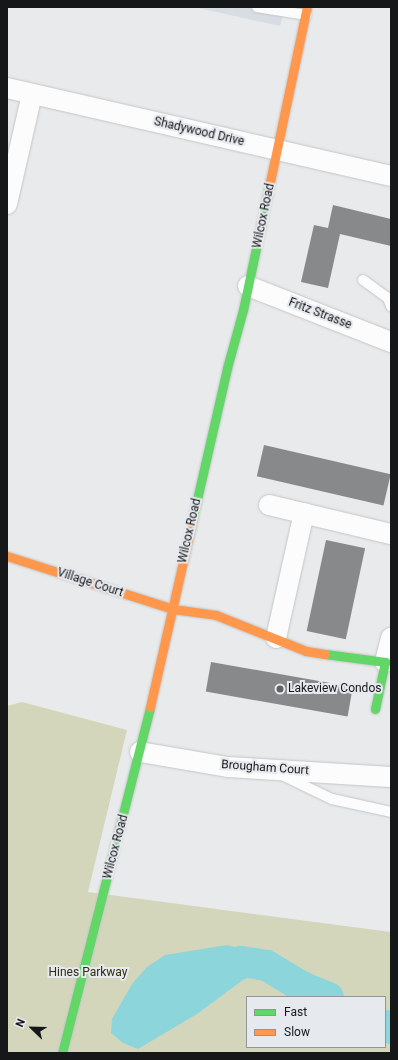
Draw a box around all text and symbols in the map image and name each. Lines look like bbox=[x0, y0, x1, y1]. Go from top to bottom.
street label: Shadywood Drive bbox=[153, 115, 245, 149]
street label: Wilcox Road bbox=[250, 182, 278, 250]
street label: Fritz Strasse bbox=[286, 295, 354, 333]
street label: Wilcox Road bbox=[176, 497, 204, 565]
street label: Village Court bbox=[55, 566, 125, 600]
place label: Lakeview Condos bbox=[288, 682, 381, 696]
marker: Lakeview Condos bbox=[275, 684, 285, 694]
street label: Brougham Court bbox=[221, 758, 309, 778]
street label: Wilcox Road bbox=[101, 813, 131, 881]
park label: Hines Parkway bbox=[49, 966, 127, 980]
legend bbox=[246, 996, 386, 1048]
text: Fast bbox=[284, 1005, 307, 1019]
north arrow bbox=[12, 1008, 52, 1048]
text: N bbox=[13, 1017, 28, 1029]
text: Slow bbox=[284, 1025, 310, 1039]

